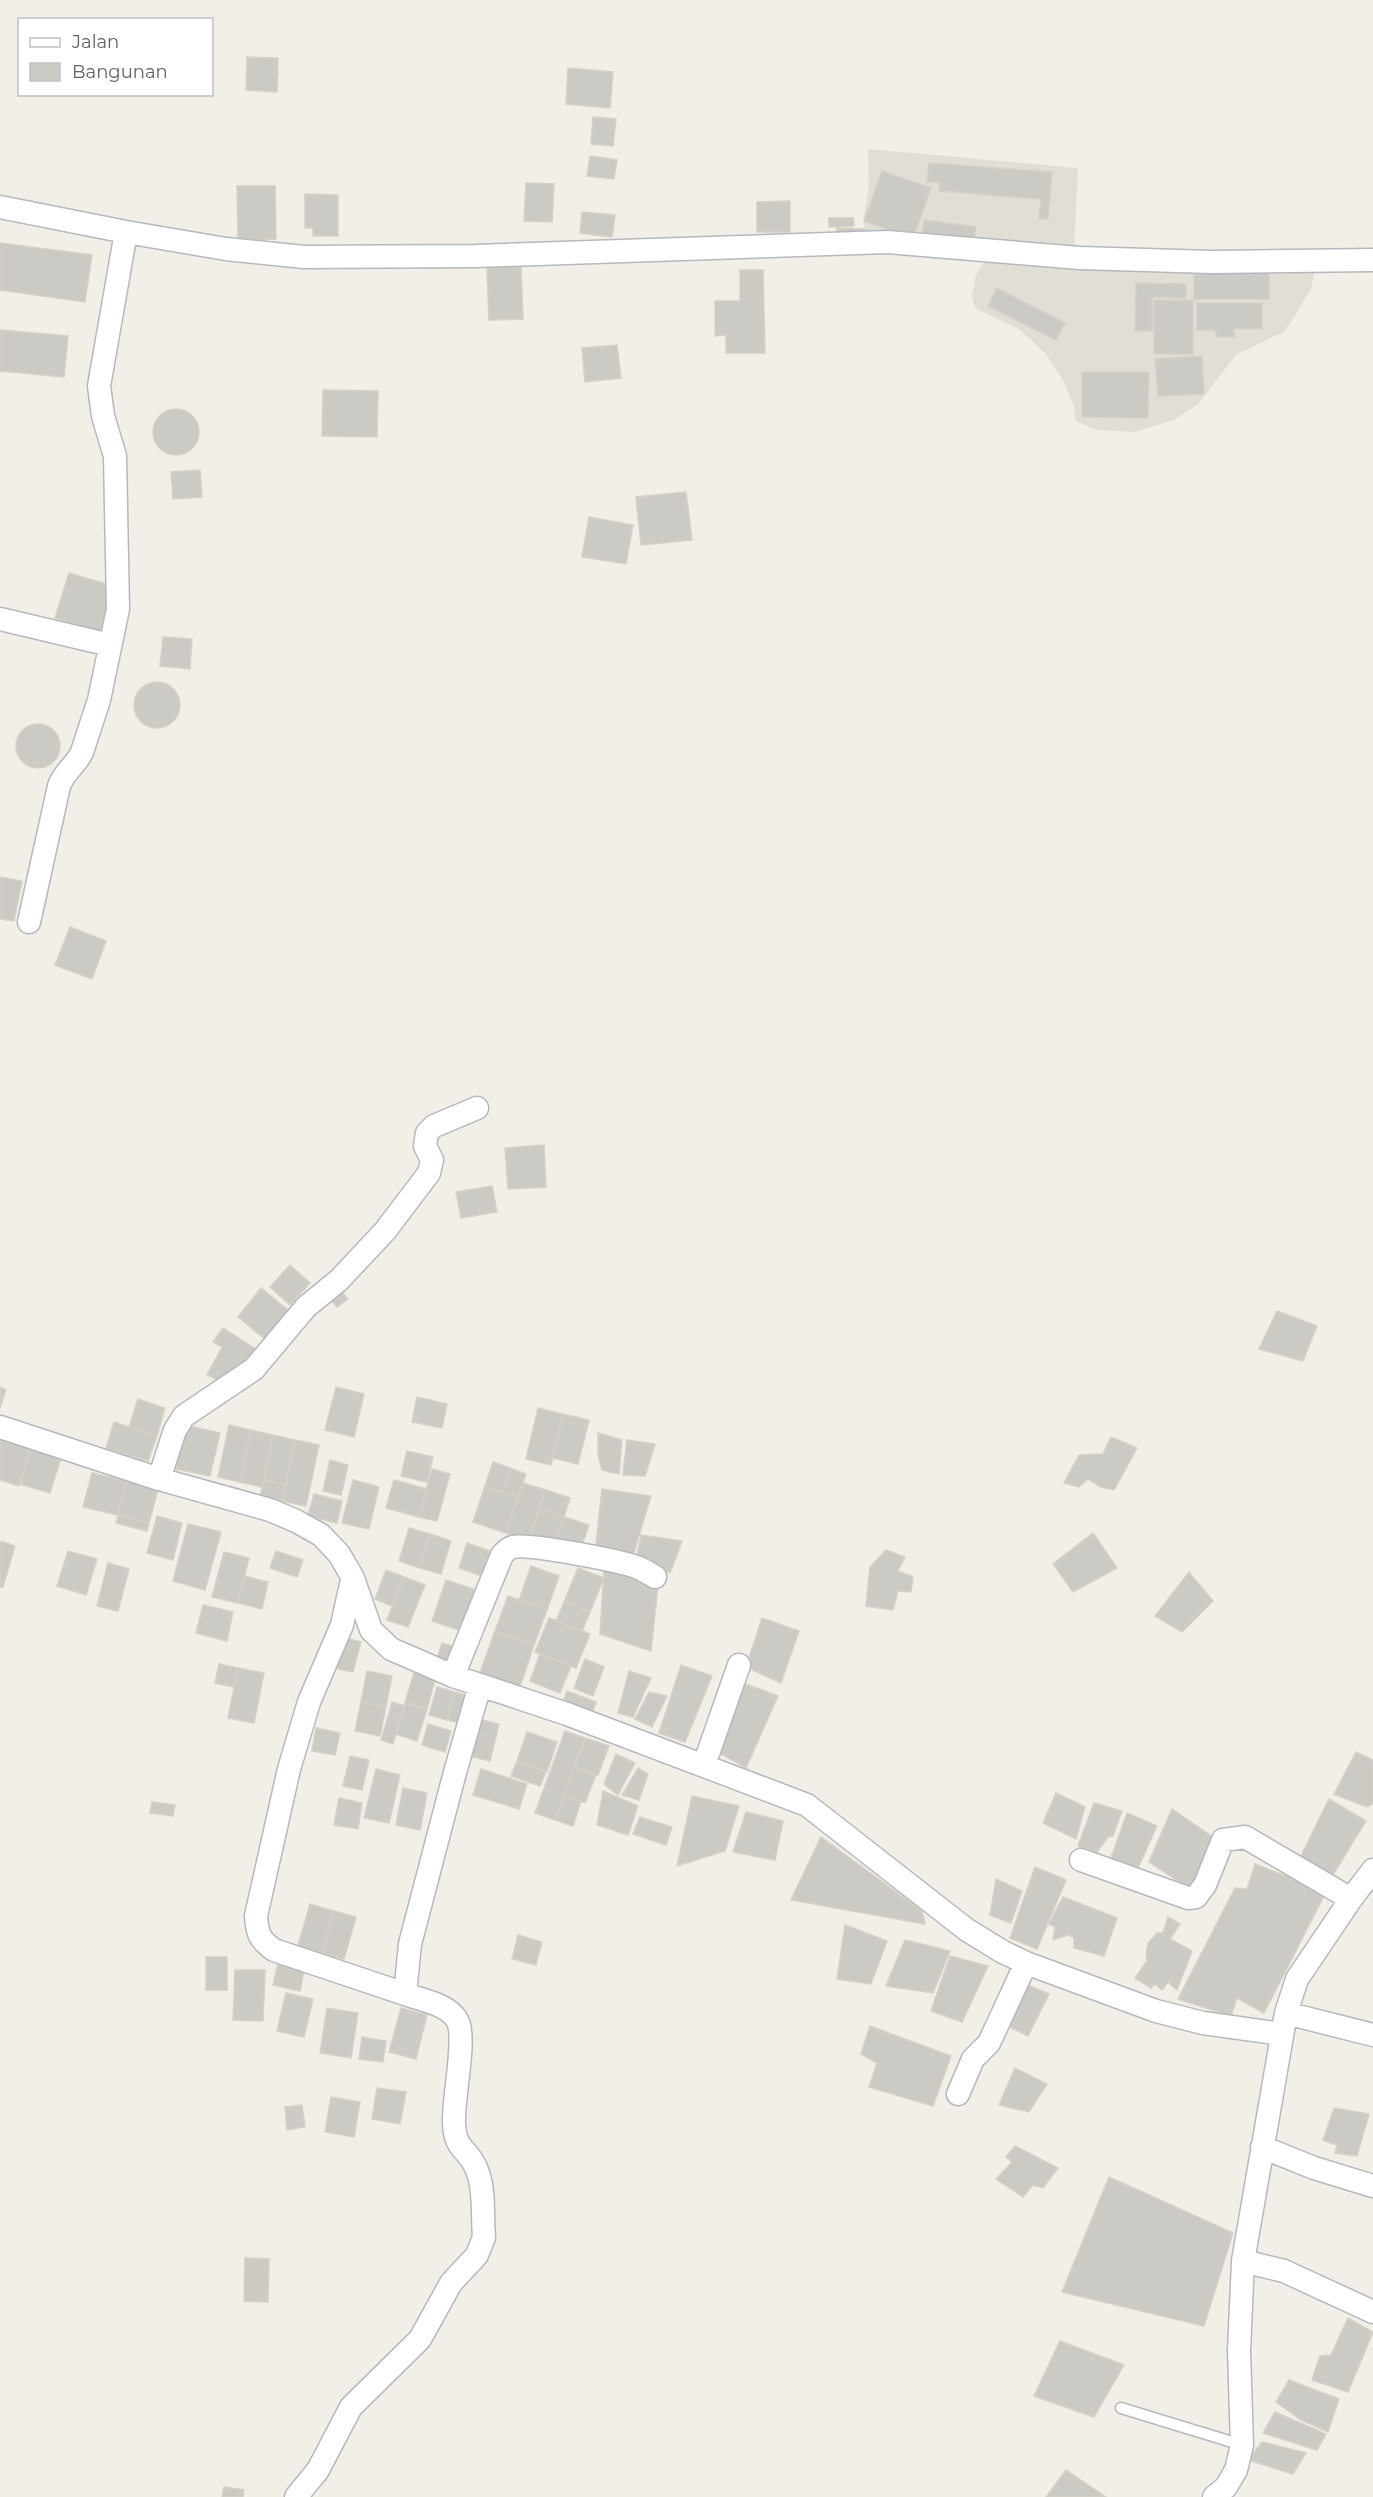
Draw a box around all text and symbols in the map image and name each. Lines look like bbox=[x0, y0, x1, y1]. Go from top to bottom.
legend bbox=[18, 18, 213, 96]
text: Jalan bbox=[71, 31, 119, 53]
text: Bangunan bbox=[72, 61, 168, 83]

